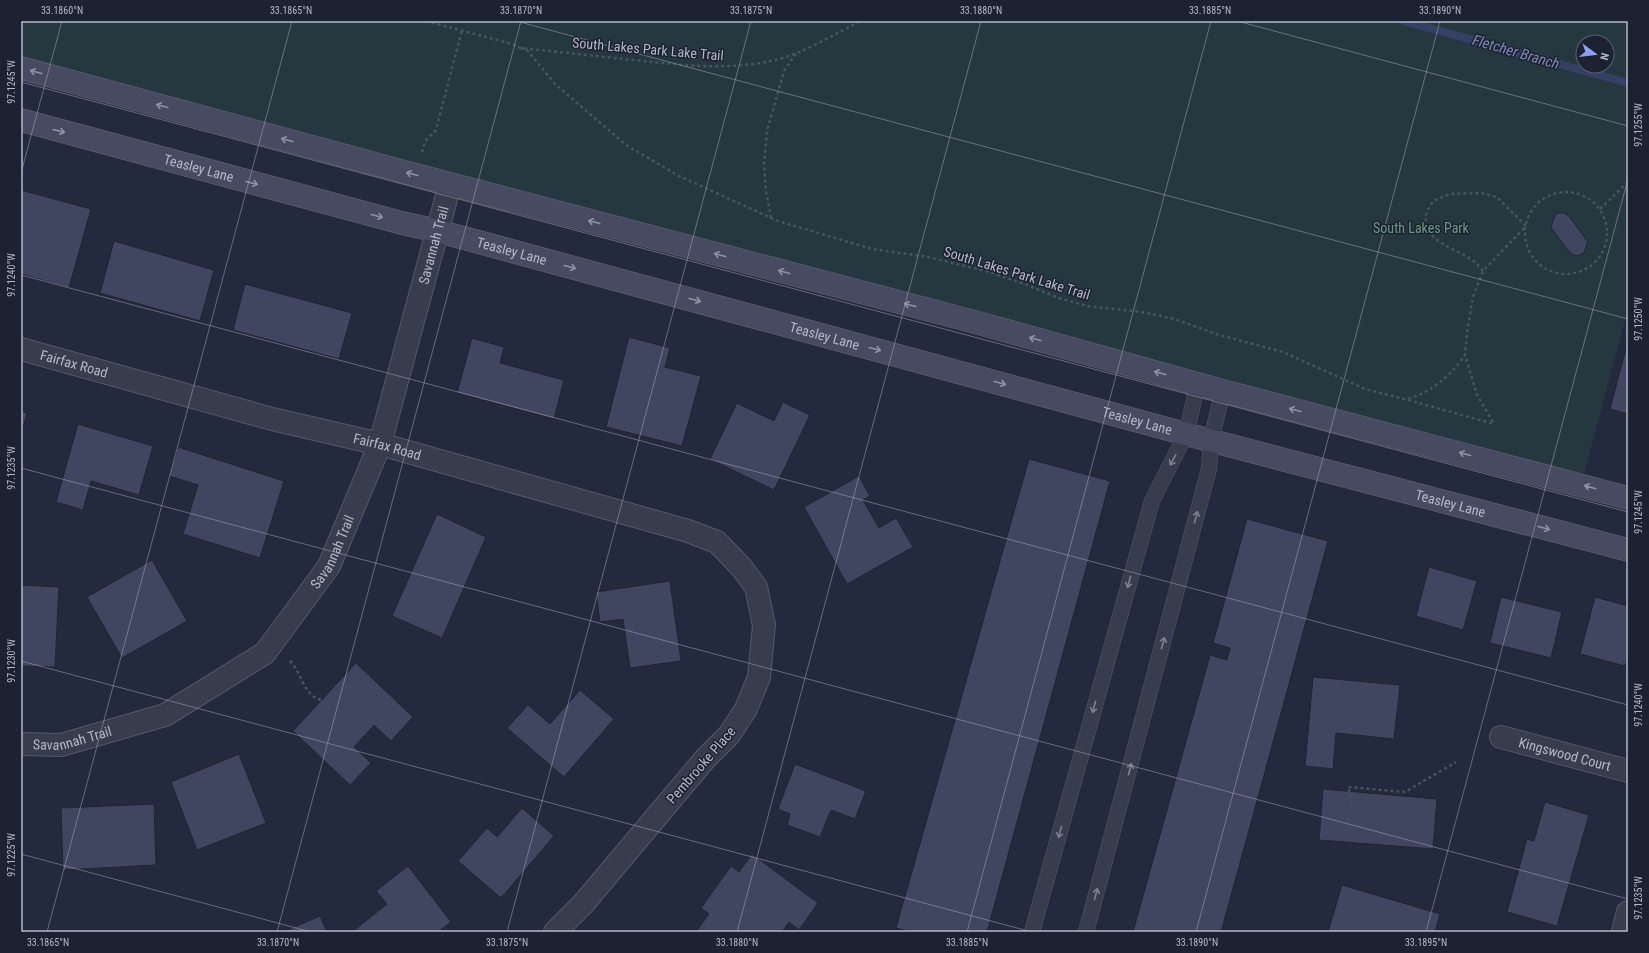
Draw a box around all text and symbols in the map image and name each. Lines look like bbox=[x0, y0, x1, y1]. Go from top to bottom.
text: 33.1860°N bbox=[41, 5, 83, 16]
text: 33.1865°N bbox=[270, 5, 312, 16]
text: 33.1870°N bbox=[500, 5, 542, 16]
text: 33.1875°N bbox=[730, 5, 772, 16]
text: 33.1880°N bbox=[960, 5, 1002, 16]
text: 33.1885°N bbox=[1189, 5, 1231, 16]
text: 33.1890°N bbox=[1419, 5, 1461, 16]
water label: Fletcher Branch bbox=[1470, 31, 1562, 73]
street label: South Lakes Park Lake Trail bbox=[572, 34, 724, 64]
north arrow bbox=[1575, 34, 1615, 74]
text: N bbox=[1597, 52, 1611, 62]
text: 97.1245°W bbox=[6, 60, 17, 104]
one-way arrow bbox=[30, 68, 43, 75]
one-way arrow bbox=[155, 101, 168, 109]
text: 97.1255°W bbox=[1633, 103, 1644, 147]
one-way arrow bbox=[52, 127, 65, 135]
one-way arrow bbox=[281, 136, 294, 143]
street label: Teasley Lane bbox=[162, 151, 236, 185]
one-way arrow bbox=[406, 170, 419, 178]
one-way arrow bbox=[245, 179, 258, 187]
street label: Savannah Trail bbox=[415, 204, 452, 286]
one-way arrow bbox=[371, 213, 384, 221]
one-way arrow bbox=[588, 218, 601, 225]
park label: South Lakes Park bbox=[1373, 220, 1470, 236]
street label: Teasley Lane bbox=[475, 234, 549, 268]
street label: South Lakes Park Lake Trail bbox=[942, 243, 1092, 303]
one-way arrow bbox=[713, 251, 726, 259]
text: 97.1240°W bbox=[6, 253, 17, 297]
one-way arrow bbox=[563, 263, 576, 271]
one-way arrow bbox=[778, 268, 791, 275]
one-way arrow bbox=[689, 297, 702, 305]
text: 97.1250°W bbox=[1633, 297, 1644, 341]
one-way arrow bbox=[903, 301, 916, 308]
street label: Teasley Lane bbox=[788, 319, 862, 353]
one-way arrow bbox=[1029, 335, 1042, 342]
one-way arrow bbox=[868, 346, 881, 353]
street label: Fairfax Road bbox=[38, 347, 110, 381]
one-way arrow bbox=[1154, 369, 1167, 376]
one-way arrow bbox=[994, 380, 1007, 387]
street label: Teasley Lane bbox=[1100, 404, 1174, 438]
one-way arrow bbox=[1288, 405, 1301, 413]
street label: Fairfax Road bbox=[352, 430, 423, 463]
text: 97.1235°W bbox=[6, 446, 17, 490]
one-way arrow bbox=[1458, 450, 1471, 457]
one-way arrow bbox=[1169, 454, 1176, 466]
one-way arrow bbox=[1584, 483, 1597, 490]
street label: Teasley Lane bbox=[1414, 487, 1488, 520]
text: 97.1245°W bbox=[1633, 490, 1644, 534]
one-way arrow bbox=[1193, 511, 1200, 524]
street label: Savannah Trail bbox=[307, 513, 357, 592]
one-way arrow bbox=[1538, 525, 1551, 532]
one-way arrow bbox=[1125, 575, 1132, 588]
one-way arrow bbox=[1160, 637, 1167, 650]
text: 97.1230°W bbox=[6, 639, 17, 683]
text: 97.1240°W bbox=[1633, 683, 1644, 727]
one-way arrow bbox=[1090, 700, 1098, 713]
street label: Savannah Trail bbox=[33, 723, 113, 753]
street label: Pembrooke Place bbox=[663, 723, 739, 807]
street label: Kingswood Court bbox=[1517, 734, 1613, 774]
one-way arrow bbox=[1126, 762, 1134, 775]
one-way arrow bbox=[1056, 825, 1063, 838]
text: 97.1225°W bbox=[6, 833, 17, 877]
text: 97.1235°W bbox=[1633, 876, 1644, 920]
one-way arrow bbox=[1093, 888, 1101, 901]
text: 33.1865°N bbox=[27, 937, 69, 948]
text: 33.1870°N bbox=[257, 937, 299, 948]
text: 33.1875°N bbox=[486, 937, 528, 948]
text: 33.1880°N bbox=[716, 937, 758, 948]
text: 33.1885°N bbox=[946, 937, 988, 948]
text: 33.1890°N bbox=[1176, 937, 1218, 948]
text: 33.1895°N bbox=[1405, 937, 1447, 948]

